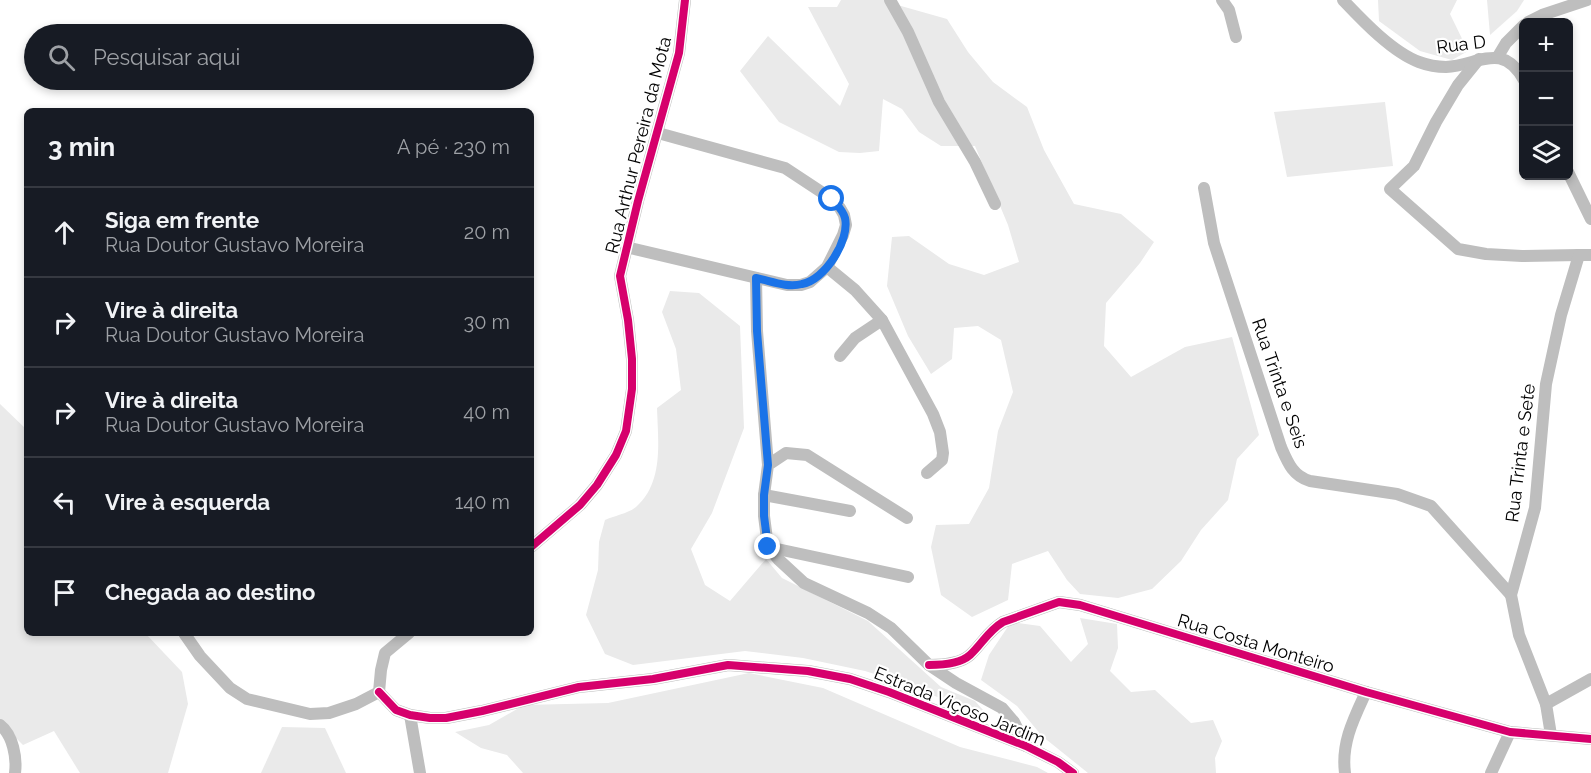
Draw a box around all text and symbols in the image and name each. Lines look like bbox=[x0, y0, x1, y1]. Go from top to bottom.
map controls bbox=[1519, 18, 1573, 180]
button: + bbox=[1519, 18, 1573, 72]
search box bbox=[24, 24, 534, 90]
street label: Rua D bbox=[1435, 31, 1487, 57]
street label: Rua Arthur Pereira da Mota bbox=[601, 34, 675, 256]
icon: search bbox=[45, 41, 78, 74]
text: Pesquisar aqui bbox=[93, 44, 240, 70]
button: − bbox=[1519, 72, 1573, 126]
button: layers bbox=[1519, 126, 1573, 180]
text: 3 min bbox=[48, 132, 115, 162]
text: A pé · 230 m bbox=[397, 135, 510, 159]
route start bbox=[818, 185, 844, 211]
text: Siga em frente bbox=[105, 207, 259, 233]
icon: ahead bbox=[48, 216, 81, 249]
text: 20 m bbox=[464, 220, 510, 244]
text: Rua Doutor Gustavo Moreira bbox=[105, 233, 364, 257]
text: Vire à direita bbox=[105, 297, 238, 323]
icon: right bbox=[48, 306, 81, 339]
text: 30 m bbox=[464, 310, 510, 334]
street label: Rua Trinta e Seis bbox=[1248, 315, 1312, 451]
text: Rua Doutor Gustavo Moreira bbox=[105, 323, 364, 347]
street label: Rua Trinta e Sete bbox=[1501, 382, 1539, 524]
text: Vire à direita bbox=[105, 387, 238, 413]
icon: right bbox=[48, 396, 81, 429]
text: 40 m bbox=[463, 400, 510, 424]
text: Rua Doutor Gustavo Moreira bbox=[105, 413, 364, 437]
icon: left bbox=[48, 486, 81, 519]
text: Vire à esquerda bbox=[105, 489, 270, 515]
text: 140 m bbox=[455, 490, 510, 514]
route end bbox=[754, 533, 780, 559]
icon: arrive bbox=[48, 576, 81, 609]
text: Chegada ao destino bbox=[105, 579, 315, 605]
street label: Rua Costa Monteiro bbox=[1175, 609, 1337, 677]
street label: Estrada Viçoso Jardim bbox=[871, 662, 1049, 750]

